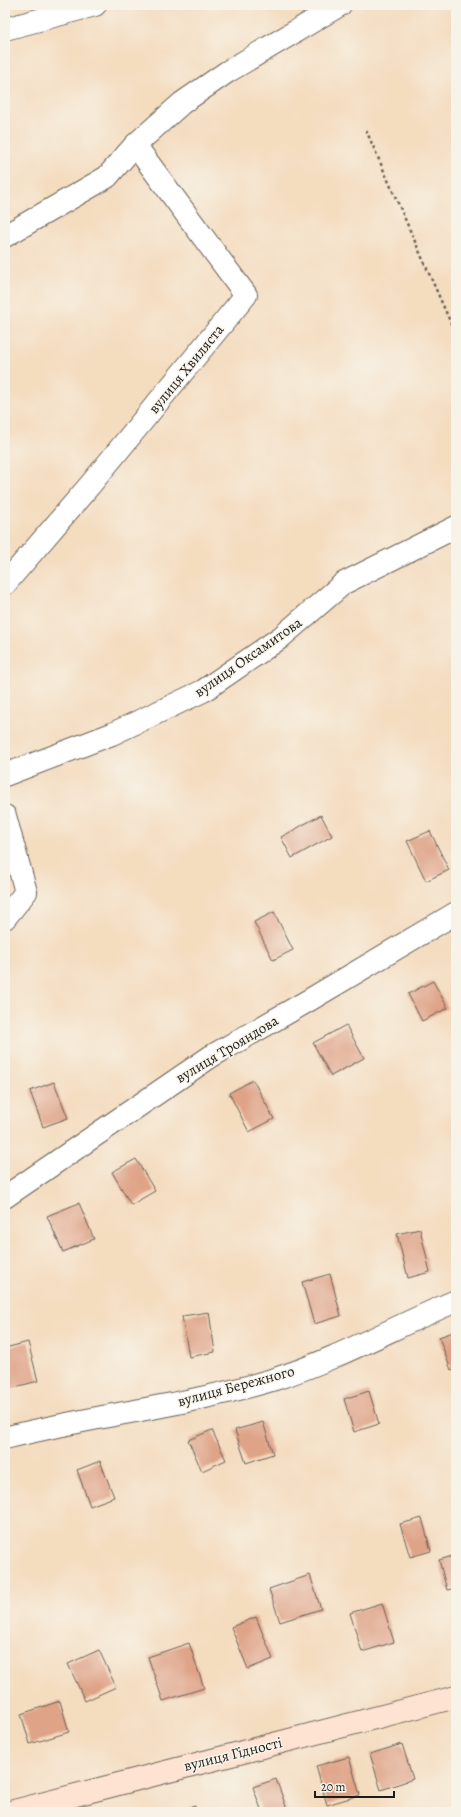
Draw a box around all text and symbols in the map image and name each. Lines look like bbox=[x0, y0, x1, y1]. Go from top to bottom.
street label: вулиця Хвиляста bbox=[144, 320, 228, 418]
street label: вулиця Оксамитова bbox=[190, 612, 306, 702]
street label: вулиця Трояндова bbox=[172, 1010, 282, 1088]
street label: вулиця Бережного bbox=[175, 1361, 297, 1411]
street label: вулиця Гідності bbox=[182, 1732, 284, 1776]
scale bar bbox=[315, 1773, 394, 1799]
text: 20 m bbox=[321, 1779, 345, 1795]

